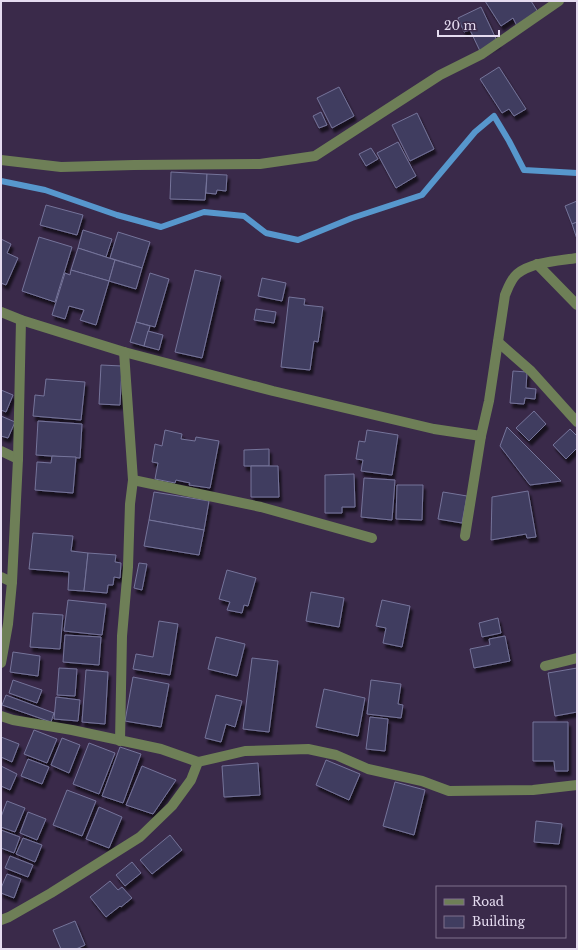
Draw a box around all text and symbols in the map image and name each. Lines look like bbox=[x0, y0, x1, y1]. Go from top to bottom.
scale bar bbox=[438, 12, 499, 38]
text: 20 m bbox=[444, 18, 476, 33]
legend bbox=[436, 886, 566, 938]
text: Road bbox=[472, 894, 504, 909]
text: Building bbox=[472, 914, 526, 929]

